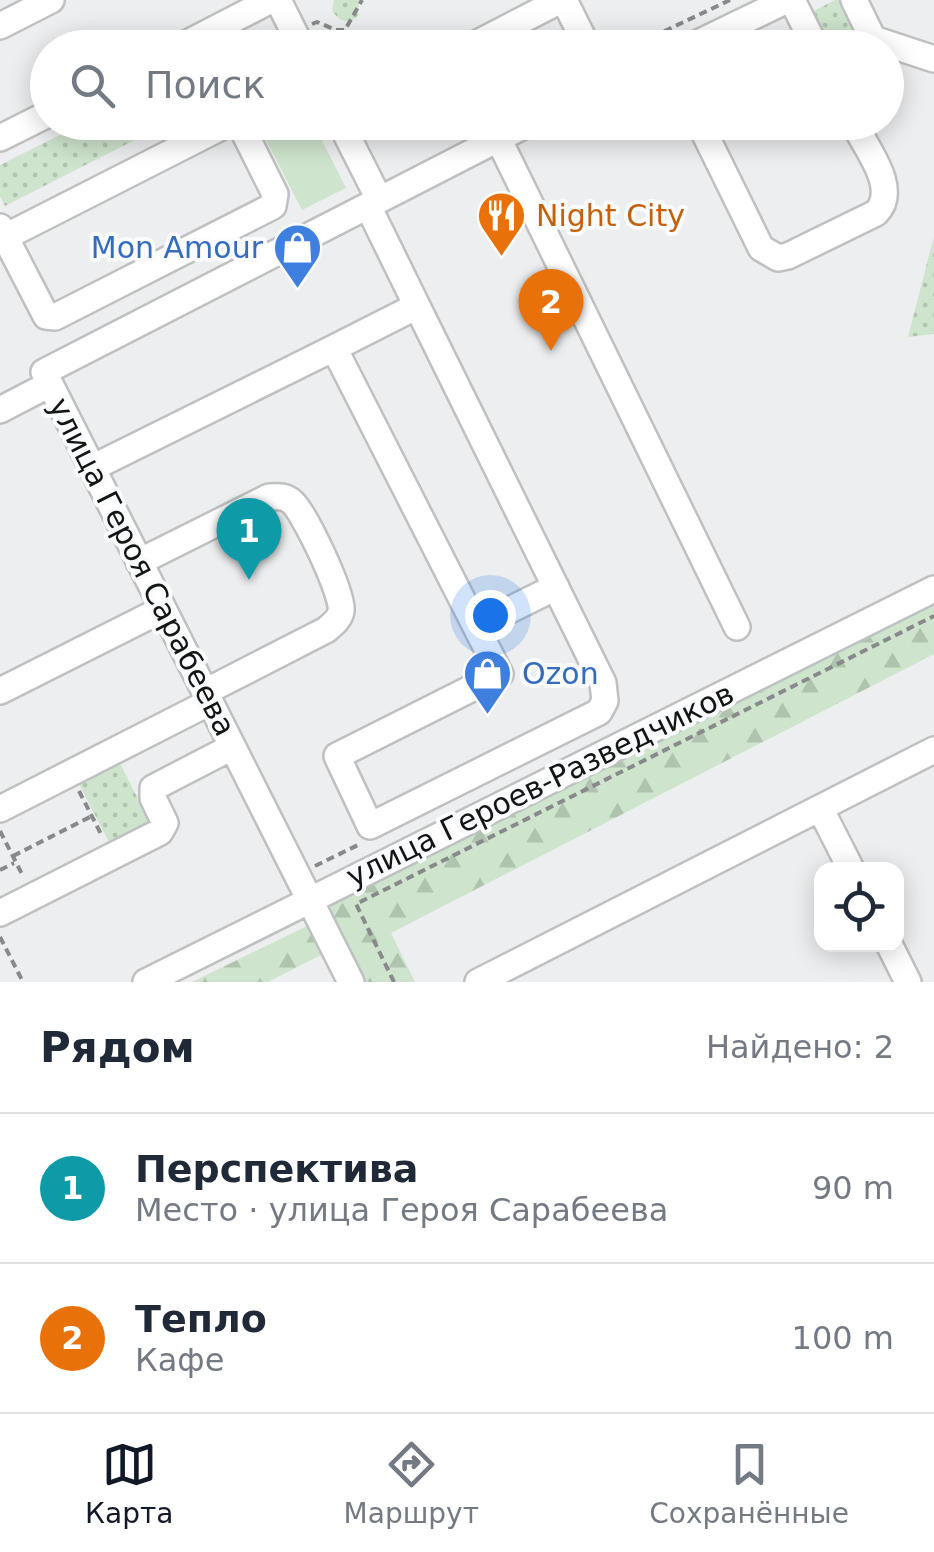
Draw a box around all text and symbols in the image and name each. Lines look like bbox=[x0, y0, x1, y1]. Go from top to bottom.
search box bbox=[30, 30, 904, 140]
icon: search bbox=[65, 58, 120, 113]
text: Поиск bbox=[145, 63, 265, 107]
restaurant icon: Night City bbox=[475, 190, 527, 258]
place label: Night City bbox=[536, 198, 685, 233]
shop icon: Mon Amour bbox=[272, 222, 324, 290]
place label: Mon Amour bbox=[91, 230, 264, 265]
pin: 2 bbox=[518, 268, 584, 351]
street label: улица Героя Сарабеева bbox=[42, 392, 243, 742]
pin: 1 bbox=[216, 498, 282, 580]
your location bbox=[465, 590, 516, 641]
shop icon: Ozon bbox=[461, 648, 513, 716]
place label: Ozon bbox=[522, 656, 599, 691]
street label: улица Героев-Разведчиков bbox=[340, 675, 739, 894]
map controls bbox=[814, 862, 904, 952]
button: locate bbox=[814, 862, 904, 952]
text: Рядом bbox=[40, 1023, 195, 1072]
text: Найдено: 2 bbox=[706, 1028, 894, 1066]
text: Перспектива bbox=[135, 1147, 418, 1191]
text: 1 bbox=[61, 1169, 84, 1207]
text: 90 m bbox=[812, 1169, 894, 1207]
text: Место · улица Героя Сарабеева bbox=[135, 1191, 668, 1229]
text: Тепло bbox=[135, 1297, 267, 1341]
text: 2 bbox=[61, 1319, 84, 1357]
text: 100 m bbox=[792, 1319, 894, 1357]
text: Кафе bbox=[135, 1341, 224, 1379]
tab: Карта bbox=[85, 1437, 173, 1530]
tab: Маршрут bbox=[344, 1437, 479, 1530]
tab: Сохранённые bbox=[649, 1437, 849, 1530]

